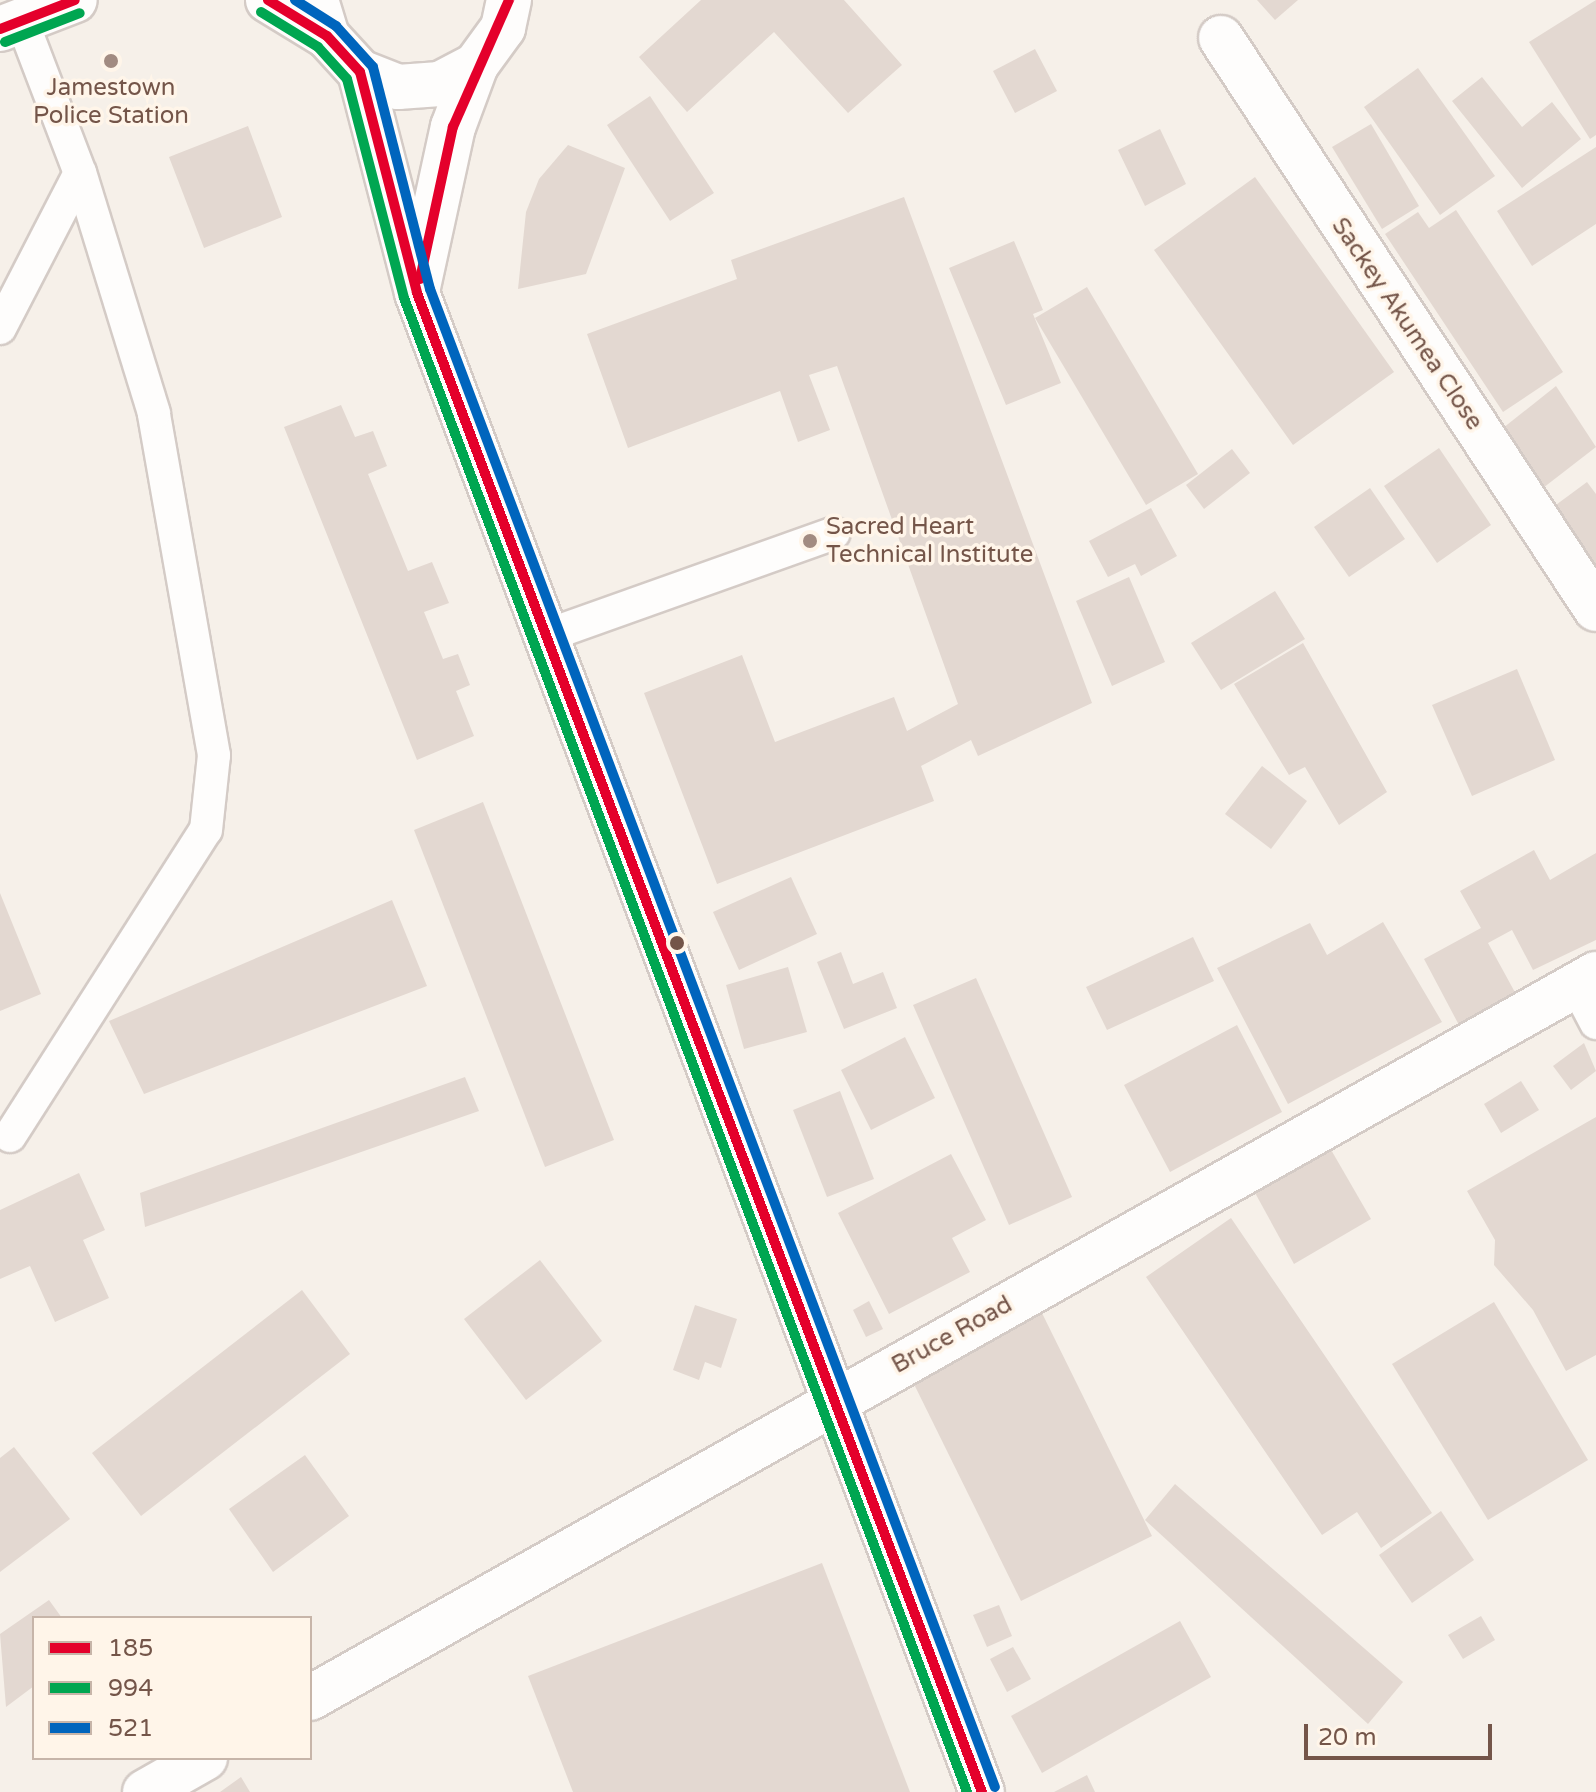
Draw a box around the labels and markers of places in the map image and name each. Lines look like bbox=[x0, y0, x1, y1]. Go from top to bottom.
marker: Jamestown Police Station bbox=[102, 52, 120, 70]
place label: Jamestown Police Station bbox=[33, 74, 189, 130]
place label: Sacred Heart Technical Institute bbox=[826, 513, 1033, 569]
marker: Sacred Heart Technical Institute bbox=[801, 532, 819, 550]
unlabelled marker bbox=[669, 935, 685, 951]

